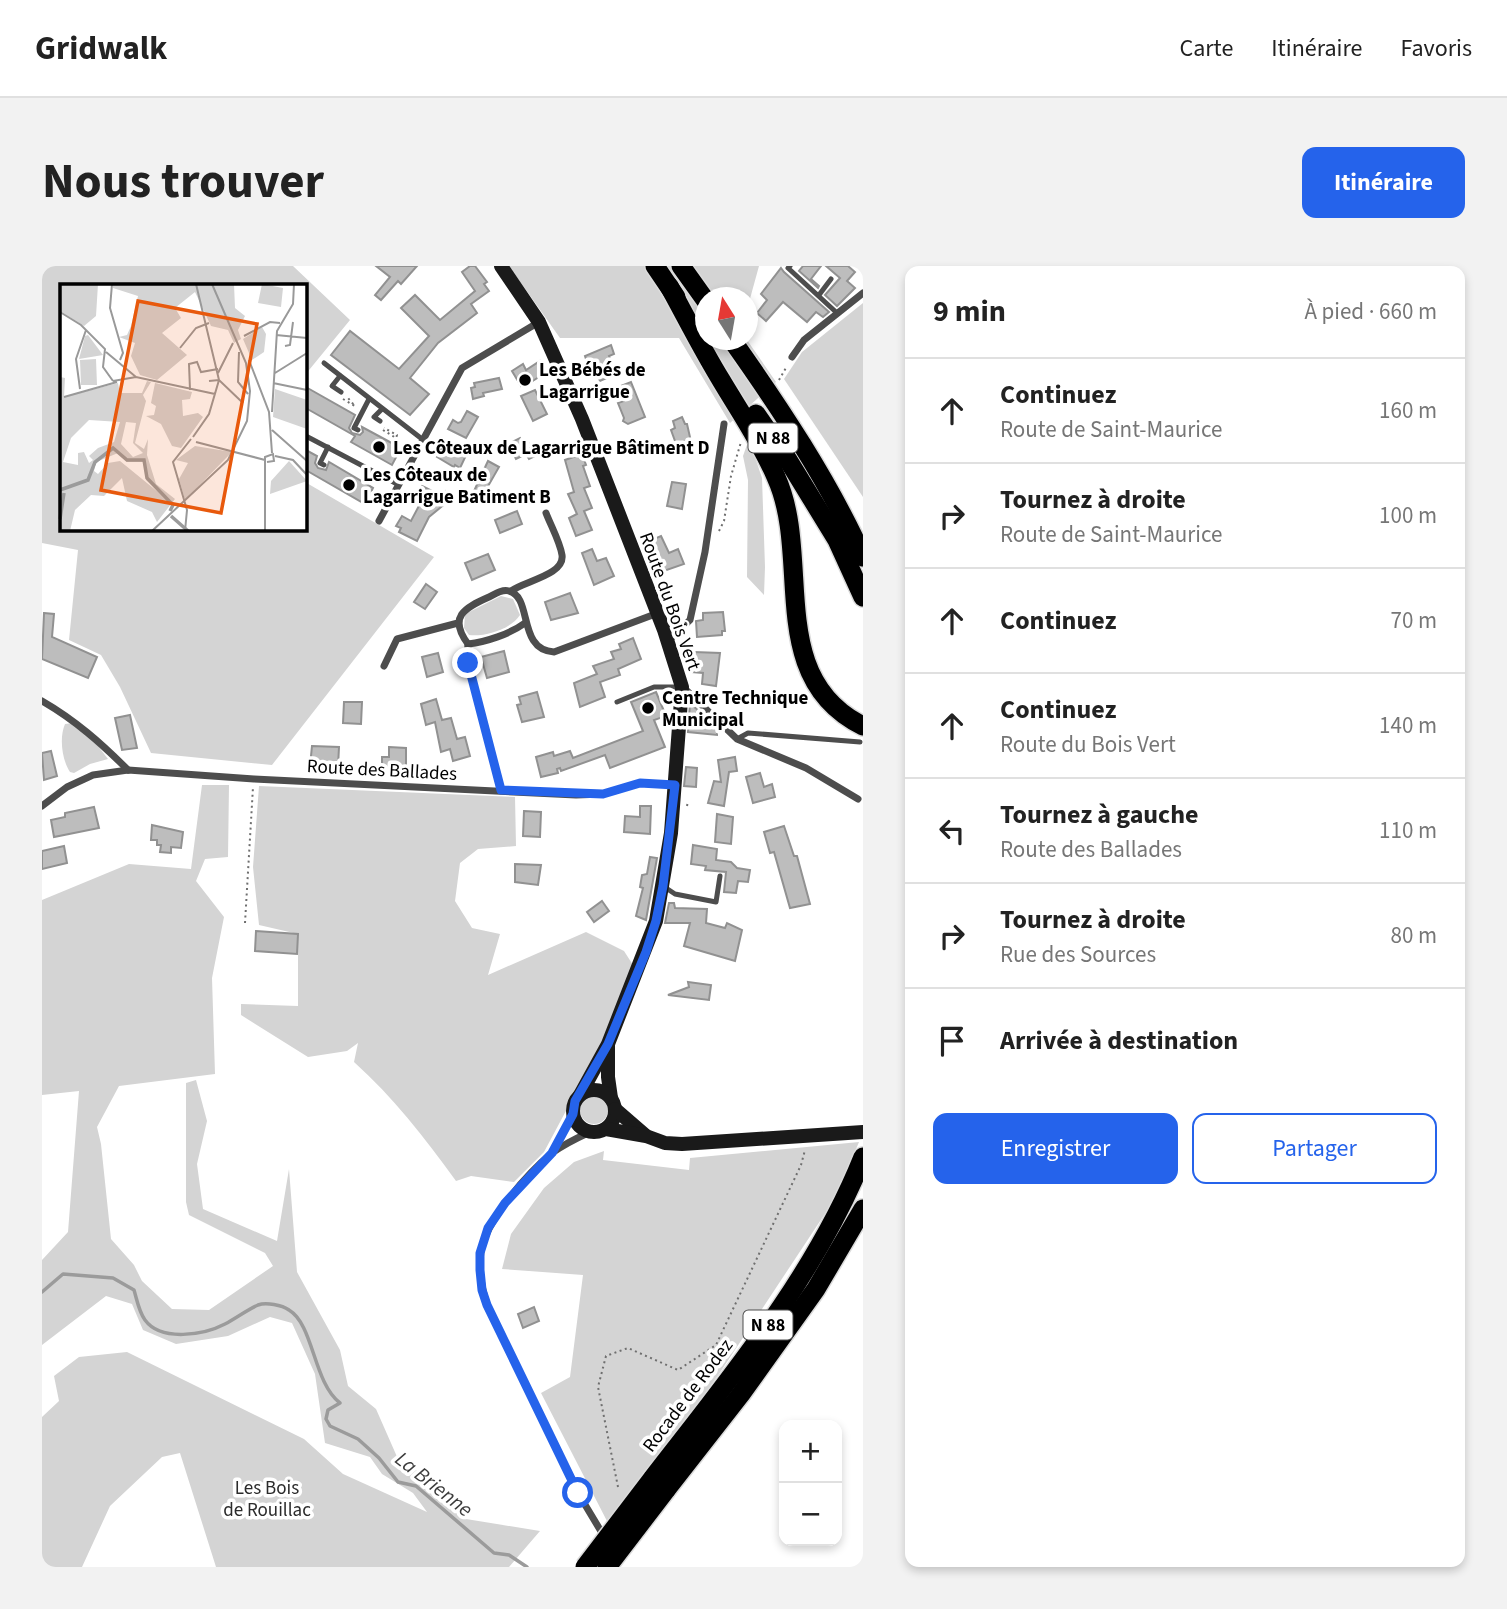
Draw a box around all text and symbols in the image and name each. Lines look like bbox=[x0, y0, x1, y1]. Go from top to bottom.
text: Gridwalk bbox=[35, 25, 167, 72]
text: Carte bbox=[1179, 31, 1233, 66]
text: Itinéraire bbox=[1271, 31, 1362, 66]
text: Favoris bbox=[1400, 31, 1472, 66]
text: Nous trouver bbox=[42, 147, 324, 217]
button: Itinéraire bbox=[1302, 147, 1465, 218]
inset map bbox=[60, 284, 306, 530]
north arrow bbox=[695, 287, 758, 350]
text: 9 min bbox=[933, 290, 1006, 333]
text: À pied · 660 m bbox=[1304, 295, 1437, 328]
place label: Les Bébés de Lagarrigue bbox=[539, 357, 646, 406]
marker: Les Bébés de Lagarrigue bbox=[517, 372, 533, 388]
text: Continuez bbox=[1000, 376, 1116, 413]
icon: ahead bbox=[933, 392, 971, 430]
text: 160 m bbox=[1379, 394, 1437, 427]
text: Route de Saint-Maurice bbox=[1000, 413, 1222, 446]
road number: N 88 bbox=[748, 424, 798, 453]
place label: Les Côteaux de Lagarrigue Bâtiment D bbox=[393, 435, 710, 462]
marker: Les Côteaux de Lagarrigue Bâtiment D bbox=[371, 439, 387, 455]
place label: Les Côteaux de Lagarrigue Batiment B bbox=[363, 462, 551, 511]
marker: Les Côteaux de Lagarrigue Batiment B bbox=[341, 477, 357, 493]
text: Tournez à droite bbox=[1000, 481, 1186, 518]
icon: right bbox=[933, 497, 971, 535]
text: 100 m bbox=[1379, 499, 1437, 532]
text: Route de Saint-Maurice bbox=[1000, 518, 1222, 551]
street label: Route du Bois Vert bbox=[632, 529, 707, 675]
icon: ahead bbox=[933, 602, 971, 640]
text: Continuez bbox=[1000, 602, 1116, 639]
text: 70 m bbox=[1390, 604, 1437, 637]
route end bbox=[452, 647, 483, 678]
place label: Centre Technique Municipal bbox=[662, 685, 809, 734]
text: Continuez bbox=[1000, 691, 1116, 728]
marker: Centre Technique Municipal bbox=[640, 700, 656, 716]
icon: ahead bbox=[933, 707, 971, 745]
text: 140 m bbox=[1379, 709, 1437, 742]
text: Route du Bois Vert bbox=[1000, 728, 1176, 761]
street label: Route des Ballades bbox=[306, 753, 458, 788]
text: Tournez à gauche bbox=[1000, 796, 1199, 833]
icon: left bbox=[933, 812, 971, 850]
text: 110 m bbox=[1379, 814, 1437, 847]
text: Route des Ballades bbox=[1000, 833, 1182, 866]
text: Tournez à droite bbox=[1000, 901, 1186, 938]
icon: right bbox=[933, 917, 971, 955]
text: 80 m bbox=[1390, 919, 1437, 952]
text: Rue des Sources bbox=[1000, 938, 1156, 971]
icon: arrive bbox=[933, 1022, 971, 1060]
text: Arrivée à destination bbox=[1000, 1022, 1238, 1059]
button: Enregistrer bbox=[933, 1113, 1178, 1184]
button: Partager bbox=[1192, 1113, 1437, 1184]
road number: N 88 bbox=[744, 1310, 792, 1340]
street label: Rocade de Rodez bbox=[637, 1334, 740, 1458]
map controls bbox=[779, 1420, 842, 1546]
button: + bbox=[779, 1420, 842, 1483]
water label: La Brienne bbox=[389, 1444, 479, 1524]
park label: Les Bois de Rouillac bbox=[223, 1475, 311, 1524]
route start bbox=[562, 1477, 593, 1508]
button: − bbox=[779, 1483, 842, 1546]

